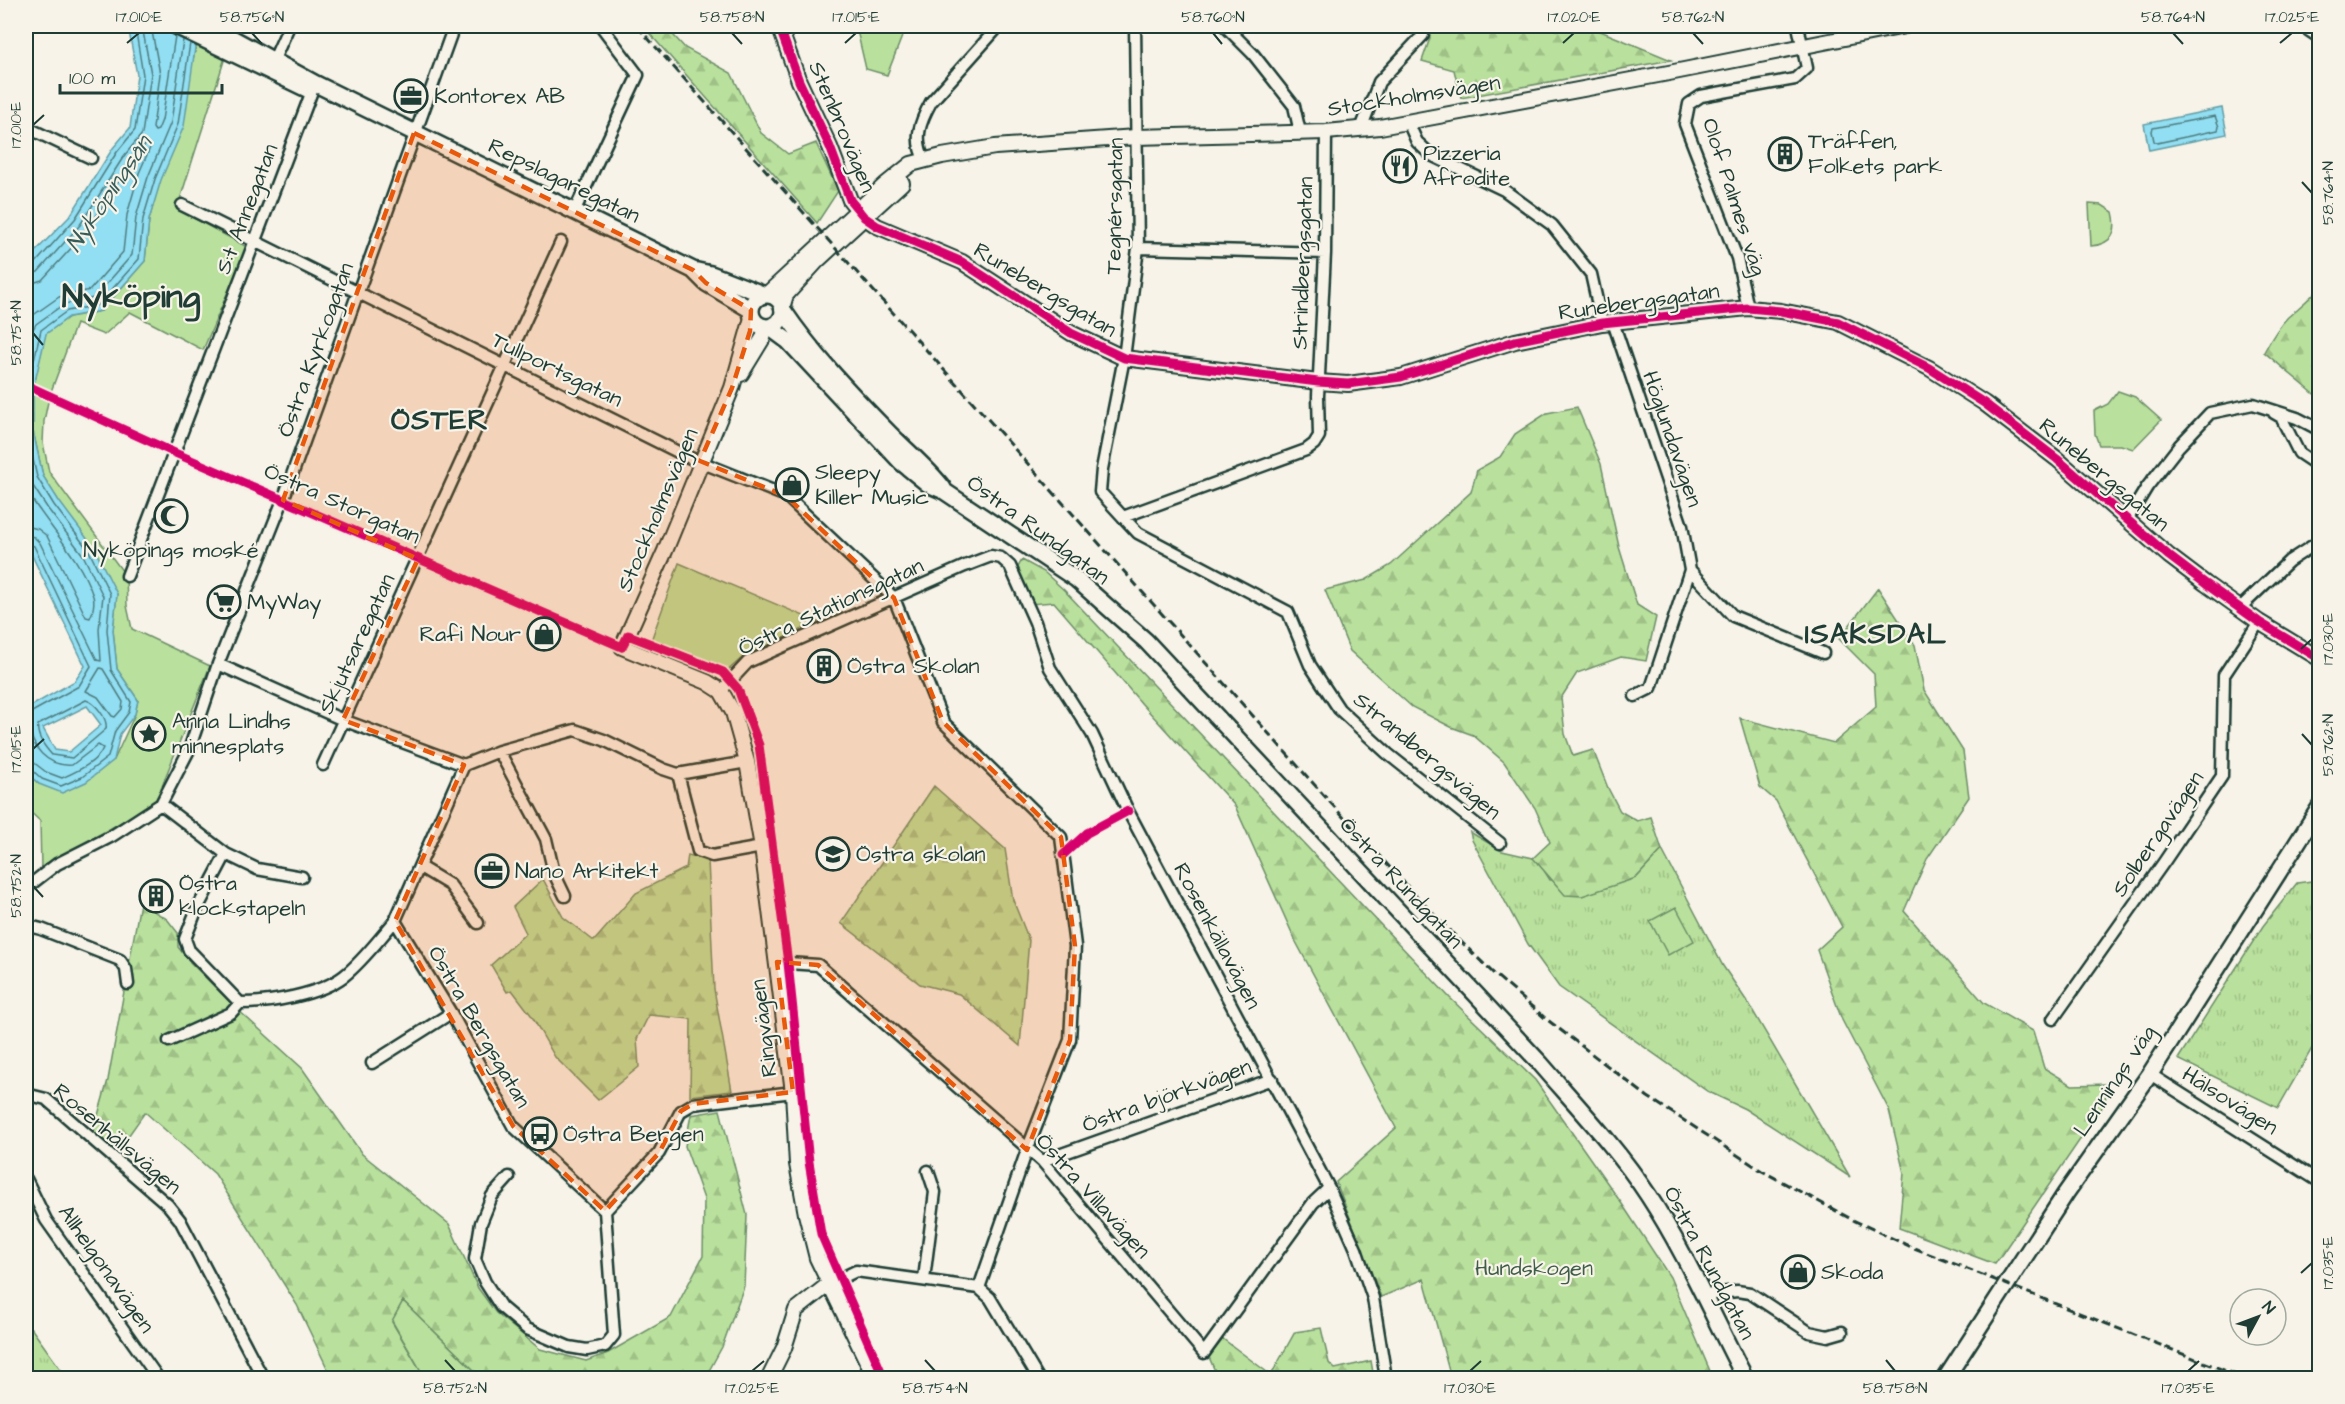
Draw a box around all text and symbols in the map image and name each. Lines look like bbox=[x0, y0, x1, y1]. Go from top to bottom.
text: 17.010°E bbox=[116, 7, 162, 28]
text: 58.756°N bbox=[220, 7, 284, 28]
text: 58.758°N bbox=[700, 7, 764, 28]
text: 17.015°E bbox=[832, 7, 880, 28]
text: 58.760°N bbox=[1181, 7, 1245, 28]
text: 17.020°E bbox=[1548, 7, 1601, 28]
text: 58.762°N bbox=[1662, 7, 1724, 28]
text: 58.764°N bbox=[2141, 7, 2205, 28]
text: 17.025°E bbox=[2265, 7, 2319, 28]
scale bar bbox=[60, 57, 222, 95]
street label: Stenbrovägen bbox=[800, 57, 884, 198]
text: 100 m bbox=[69, 66, 115, 91]
street label: Stockholmsvägen bbox=[1325, 67, 1503, 126]
office icon: Kontorex AB bbox=[393, 78, 429, 114]
place label: Kontorex AB bbox=[434, 81, 565, 112]
text: 17.010°E bbox=[6, 102, 27, 148]
street label: Olof Palmes väg bbox=[1693, 114, 1774, 280]
place label: Träffen, Folkets park bbox=[1808, 126, 1943, 182]
water label: Nyköpingsån bbox=[57, 127, 163, 260]
street label: Repslagaregatan bbox=[482, 131, 645, 232]
building icon: Träffen, Folkets park bbox=[1767, 136, 1803, 172]
street label: Tegnérsgatan bbox=[1098, 137, 1133, 275]
place label: Pizzeria Afrodite bbox=[1423, 138, 1510, 194]
street label: S:t Annegatan bbox=[208, 139, 287, 279]
restaurant icon: Pizzeria Afrodite bbox=[1382, 148, 1418, 184]
text: 58.764°N bbox=[2318, 161, 2339, 225]
street label: Strindbergsgatan bbox=[1284, 176, 1323, 350]
street label: Runebergsgatan bbox=[967, 235, 1122, 346]
street label: Östra Kyrkogatan bbox=[270, 258, 363, 442]
district label: Nyköping bbox=[62, 273, 201, 322]
street label: Runebergsgatan bbox=[1557, 275, 1722, 330]
text: 58.754°N bbox=[6, 300, 27, 366]
street label: Tullportsgatan bbox=[486, 325, 628, 416]
street label: Höglundavägen bbox=[1633, 367, 1710, 512]
district label: ÖSTER bbox=[391, 401, 489, 440]
street label: Runebergsgatan bbox=[2031, 411, 2176, 540]
street label: Stockholmsvägen bbox=[610, 424, 707, 597]
street label: Östra Storgatan bbox=[259, 456, 425, 553]
place label: Sleepy Killer Music bbox=[815, 457, 929, 513]
shop icon: Sleepy Killer Music bbox=[774, 467, 810, 503]
street label: Östra Rundgatan bbox=[960, 468, 1116, 593]
mosque icon: Nyköpings moské bbox=[153, 498, 189, 534]
place label: Nyköpings moské bbox=[83, 535, 259, 567]
street label: Östra Stationsgatan bbox=[733, 550, 929, 664]
street label: Skjutsaregatan bbox=[311, 569, 404, 720]
supermarket icon: MyWay bbox=[206, 584, 242, 620]
place label: MyWay bbox=[247, 587, 321, 619]
text: 17.030°E bbox=[2318, 613, 2339, 665]
district label: ISAKSDAL bbox=[1805, 615, 1947, 654]
shop icon: Rafi Nour bbox=[526, 616, 562, 652]
place label: Rafi Nour bbox=[419, 619, 521, 650]
building icon: Östra Skolan bbox=[806, 648, 842, 684]
place label: Östra Skolan bbox=[847, 651, 980, 682]
street label: Strandbergsvägen bbox=[1346, 685, 1508, 828]
place label: Anna Lindhs minnesplats bbox=[172, 706, 291, 762]
text: 58.762°N bbox=[2318, 714, 2339, 776]
place icon: Anna Lindhs minnesplats bbox=[131, 716, 167, 752]
text: 17.015°E bbox=[6, 725, 27, 773]
street label: Solbergavägen bbox=[2104, 765, 2212, 904]
street label: Östra Rundgatan bbox=[1331, 810, 1470, 956]
school or university icon: Östra skolan bbox=[815, 836, 851, 872]
place label: Östra skolan bbox=[856, 839, 985, 870]
office icon: Nano Arkitekt bbox=[474, 853, 510, 889]
text: 58.752°N bbox=[6, 854, 27, 918]
place label: Nano Arkitekt bbox=[515, 856, 659, 887]
street label: Rosenkällavägen bbox=[1164, 857, 1269, 1015]
place label: Östra klockstapeln bbox=[179, 868, 306, 924]
building icon: Östra klockstapeln bbox=[138, 878, 174, 914]
street label: Östra Bergsgatan bbox=[419, 940, 538, 1114]
street label: Ringvägen bbox=[743, 977, 786, 1079]
street label: Lennings väg bbox=[2066, 1019, 2165, 1144]
street label: Östra björkvägen bbox=[1078, 1051, 1256, 1142]
street label: Hälsovägen bbox=[2175, 1059, 2284, 1144]
street label: Rosenhällsvägen bbox=[46, 1076, 188, 1203]
bus stop icon: Östra Bergen bbox=[522, 1116, 558, 1152]
place label: Östra Bergen bbox=[563, 1119, 704, 1151]
street label: Östra Villavägen bbox=[1028, 1127, 1158, 1266]
street label: Östra Rundgatan bbox=[1655, 1181, 1762, 1346]
street label: Allhelgonavägen bbox=[49, 1199, 162, 1340]
text: 17.035°E bbox=[2318, 1236, 2339, 1290]
park label: Hundskogen bbox=[1475, 1253, 1593, 1285]
shop icon: Skoda bbox=[1780, 1254, 1816, 1290]
place label: Skoda bbox=[1821, 1257, 1884, 1288]
north arrow bbox=[2228, 1287, 2288, 1347]
text: N bbox=[2257, 1297, 2280, 1319]
text: 58.752°N bbox=[423, 1378, 487, 1399]
text: 17.025°E bbox=[725, 1378, 779, 1399]
text: 58.754°N bbox=[902, 1378, 968, 1399]
text: 17.030°E bbox=[1444, 1378, 1496, 1399]
text: 58.758°N bbox=[1863, 1378, 1927, 1399]
text: 17.035°E bbox=[2161, 1378, 2215, 1399]

